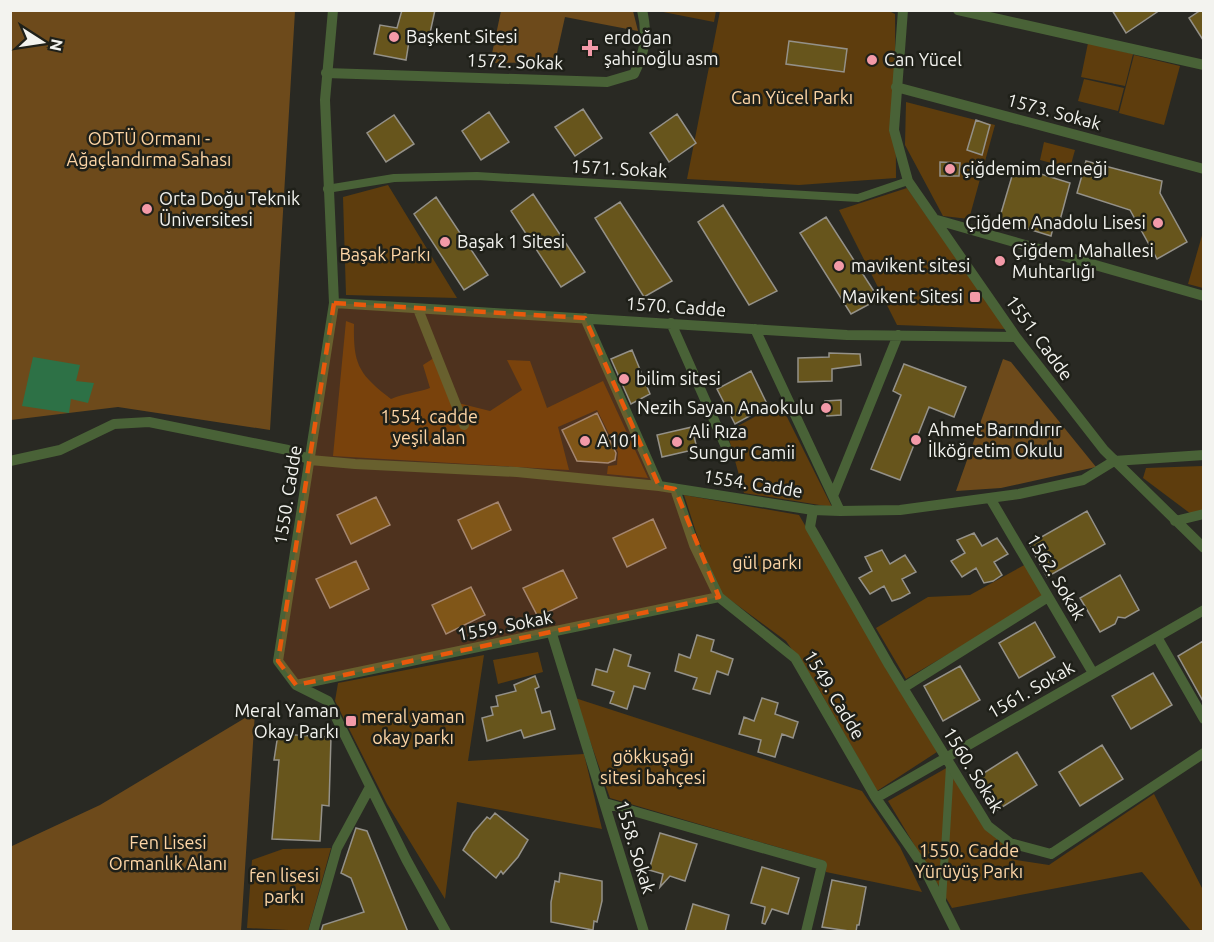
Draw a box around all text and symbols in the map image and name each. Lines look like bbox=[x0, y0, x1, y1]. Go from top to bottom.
north arrow bbox=[12, 12, 72, 72]
place label: Başkent Sitesi bbox=[406, 26, 518, 46]
place label: erdoğan şahinoğlu asm bbox=[604, 27, 719, 68]
marker: Başkent Sitesi bbox=[387, 30, 401, 44]
text: N bbox=[47, 37, 67, 53]
marker: erdoğan şahinoğlu asm bbox=[581, 39, 599, 57]
street label: 1572. Sokak bbox=[466, 49, 564, 73]
place label: Can Yücel bbox=[884, 49, 962, 69]
marker: Can Yücel bbox=[865, 53, 879, 67]
park label: Can Yücel Parkı bbox=[731, 87, 853, 107]
street label: 1573. Sokak bbox=[1005, 89, 1103, 133]
park label: ODTÜ Ormanı - Ağaçlandırma Sahası bbox=[67, 128, 232, 169]
street label: 1571. Sokak bbox=[570, 155, 668, 181]
place label: çiğdemim derneği bbox=[962, 158, 1107, 178]
marker: çiğdemim derneği bbox=[943, 162, 957, 176]
place label: Orta Doğu Teknik Üniversitesi bbox=[159, 188, 300, 229]
marker: Orta Doğu Teknik Üniversitesi bbox=[140, 202, 154, 216]
place label: Çiğdem Anadolu Lisesi bbox=[965, 212, 1146, 232]
marker: Çiğdem Anadolu Lisesi bbox=[1151, 216, 1165, 230]
place label: Başak 1 Sitesi bbox=[457, 231, 565, 251]
marker: Başak 1 Sitesi bbox=[438, 235, 452, 249]
place label: Çiğdem Mahallesi Muhtarlığı bbox=[1012, 240, 1154, 281]
park label: Başak Parkı bbox=[339, 244, 431, 264]
marker: Çiğdem Mahallesi Muhtarlığı bbox=[993, 254, 1007, 268]
place label: mavikent sitesi bbox=[851, 255, 970, 275]
marker: mavikent sitesi bbox=[832, 259, 846, 273]
place label: Mavikent Sitesi bbox=[842, 286, 963, 306]
marker: Mavikent Sitesi bbox=[968, 290, 982, 304]
street label: 1551. Cadde bbox=[1002, 291, 1077, 384]
street label: 1570. Cadde bbox=[625, 293, 727, 319]
place label: bilim sitesi bbox=[636, 368, 721, 388]
marker: bilim sitesi bbox=[617, 372, 631, 386]
place label: Nezih Sayan Anaokulu bbox=[637, 397, 814, 417]
marker: Nezih Sayan Anaokulu bbox=[819, 401, 833, 415]
park label: 1554. cadde yeşil alan bbox=[380, 406, 478, 447]
place label: Ahmet Barındırır İlköğretim Okulu bbox=[928, 419, 1063, 460]
place label: Ali Rıza Sungur Camii bbox=[689, 421, 795, 462]
place label: A101 bbox=[597, 430, 639, 450]
marker: Ahmet Barındırır İlköğretim Okulu bbox=[909, 433, 923, 447]
marker: A101 bbox=[578, 434, 592, 448]
marker: Ali Rıza Sungur Camii bbox=[670, 435, 684, 449]
street label: 1550. Cadde bbox=[269, 444, 305, 546]
street label: 1554. Cadde bbox=[702, 465, 804, 501]
street label: 1562. Sokak bbox=[1023, 530, 1090, 623]
park label: gül parkı bbox=[732, 552, 802, 572]
street label: 1559. Sokak bbox=[456, 606, 554, 644]
street label: 1549. Cadde bbox=[800, 646, 869, 743]
street label: 1561. Sokak bbox=[984, 656, 1077, 722]
place label: Meral Yaman Okay Parkı bbox=[234, 700, 339, 741]
park label: meral yaman okay parkı bbox=[361, 706, 465, 747]
marker: Meral Yaman Okay Parkı bbox=[344, 714, 358, 728]
street label: 1560. Sokak bbox=[940, 723, 1008, 816]
park label: gökkuşağı sitesi bahçesi bbox=[600, 746, 706, 787]
street label: 1558. Sokak bbox=[612, 798, 660, 896]
park label: Fen Lisesi Ormanlık Alanı bbox=[109, 832, 227, 873]
park label: 1550. Cadde Yürüyüş Parkı bbox=[915, 840, 1023, 881]
park label: fen lisesi parkı bbox=[249, 865, 319, 906]

